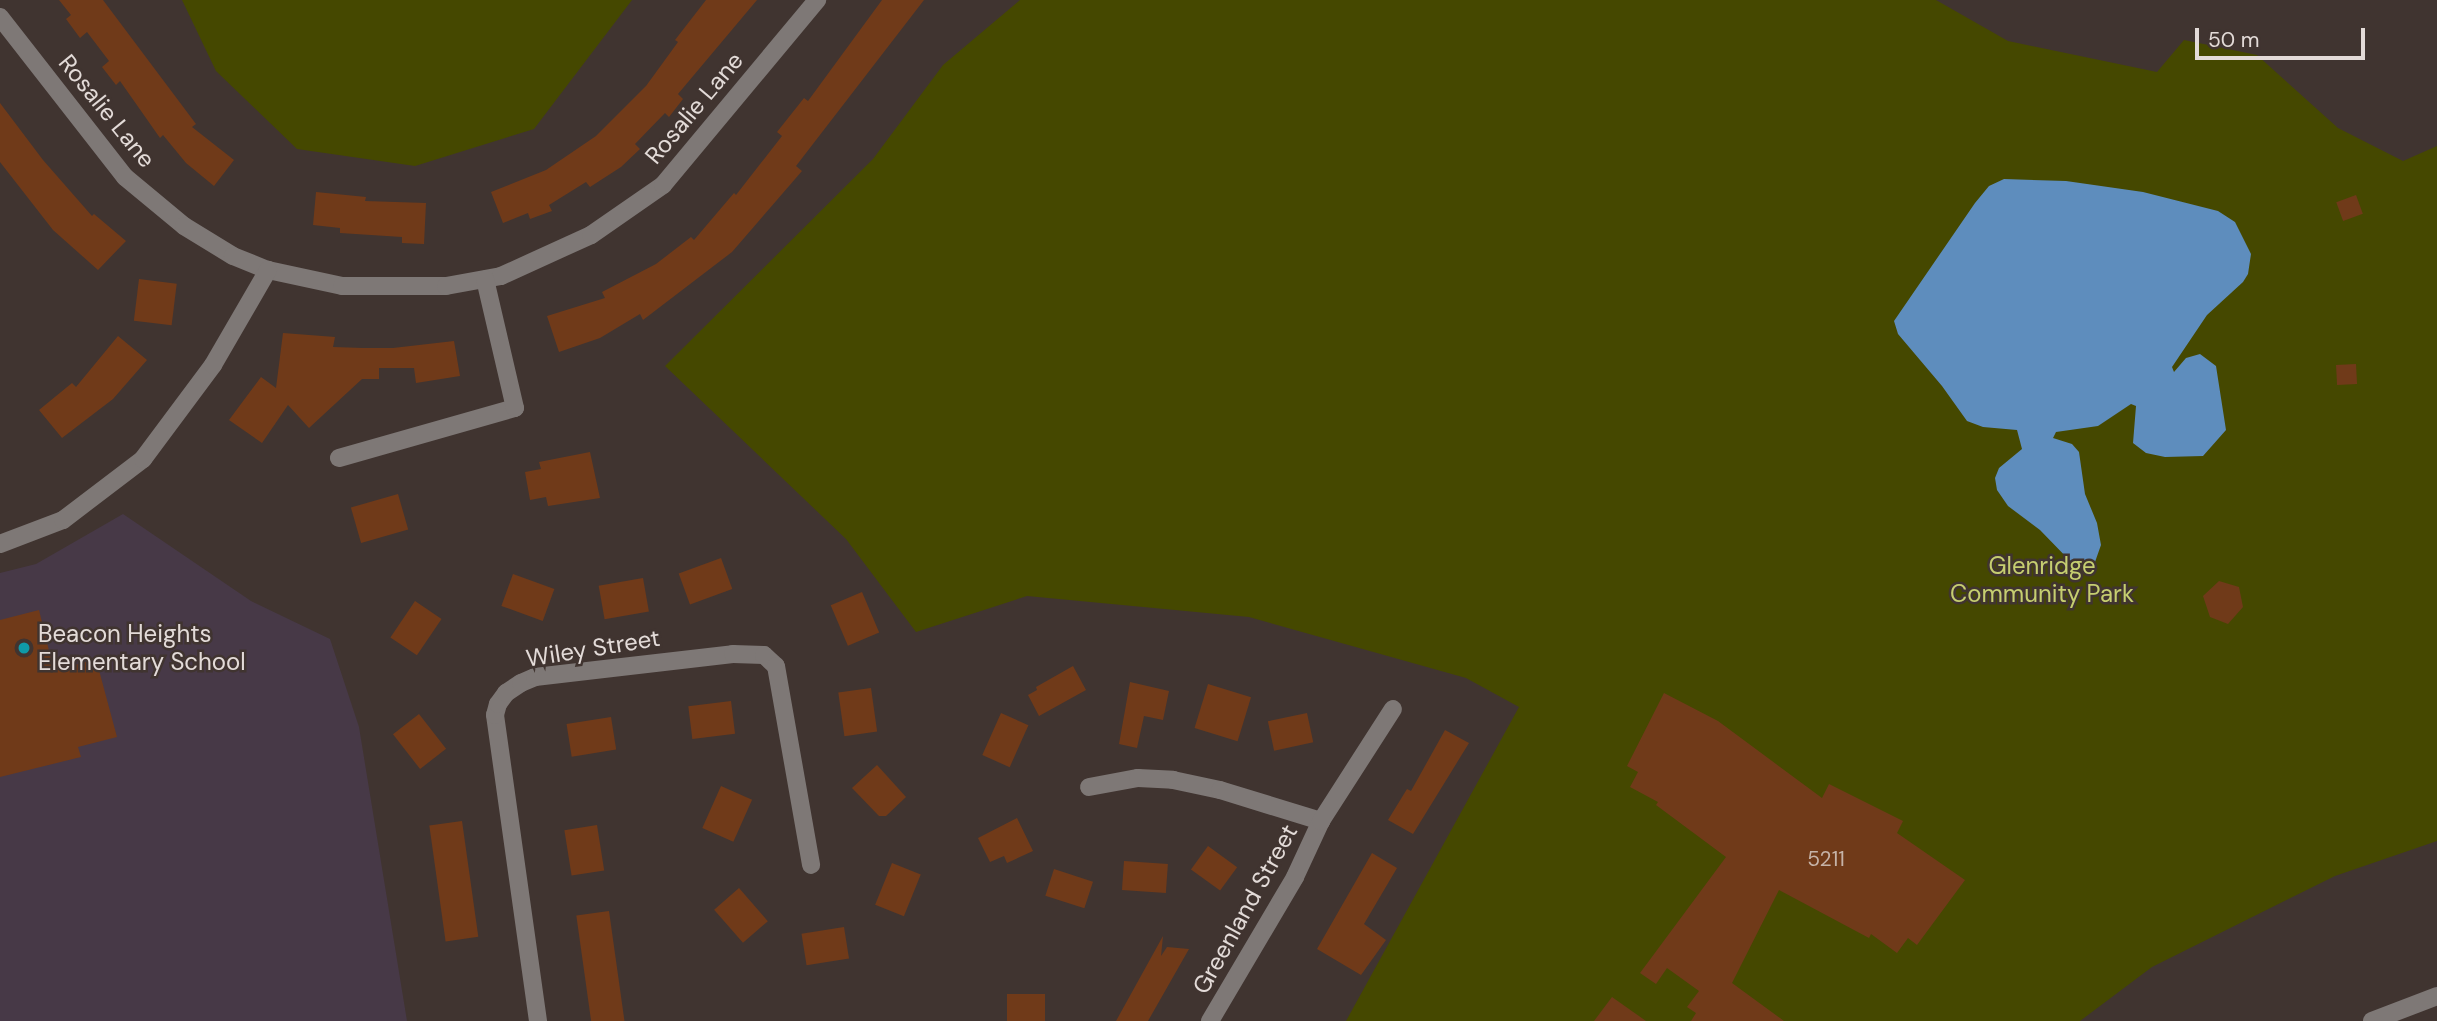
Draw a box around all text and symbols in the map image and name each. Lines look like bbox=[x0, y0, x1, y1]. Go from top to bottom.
scale bar bbox=[2199, 14, 2369, 58]
text: 50 m bbox=[2208, 26, 2259, 54]
street label: Rosalie Lane bbox=[639, 46, 749, 170]
street label: Rosalie Lane bbox=[53, 49, 161, 173]
park label: Glenridge Community Park bbox=[1950, 552, 2134, 608]
place label: Beacon Heights Elementary School bbox=[38, 620, 246, 676]
street label: Wiley Street bbox=[524, 623, 662, 673]
marker: Beacon Heights Elementary School bbox=[16, 640, 32, 656]
street label: Greenland Street bbox=[1187, 819, 1303, 999]
house number: 5211 bbox=[1807, 846, 1845, 872]

